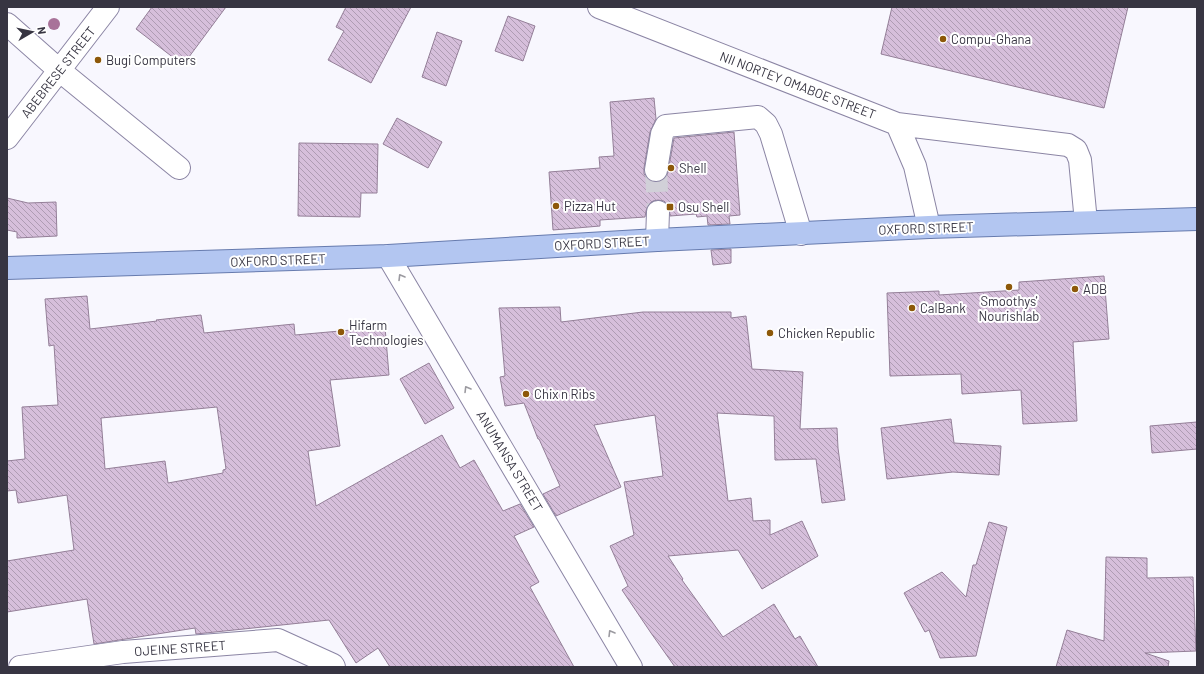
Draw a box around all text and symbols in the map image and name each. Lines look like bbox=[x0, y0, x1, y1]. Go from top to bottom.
north arrow bbox=[12, 12, 52, 52]
street label: ABEBRESE STREET bbox=[17, 23, 99, 121]
text: N bbox=[35, 26, 49, 35]
place label: Compu-Ghana bbox=[951, 31, 1031, 47]
marker: Compu-Ghana bbox=[938, 34, 948, 44]
street label: NII NORTEY OMABOE STREET bbox=[718, 48, 878, 122]
place label: Bugi Computers bbox=[106, 52, 196, 68]
marker: Bugi Computers bbox=[93, 55, 103, 65]
place label: Shell bbox=[679, 160, 706, 176]
marker: Shell bbox=[666, 163, 676, 173]
place label: Pizza Hut bbox=[564, 198, 616, 214]
place label: Osu Shell bbox=[678, 199, 729, 215]
marker: Pizza Hut bbox=[551, 201, 561, 211]
marker: Osu Shell bbox=[665, 202, 675, 212]
street label: OXFORD STREET bbox=[878, 218, 974, 238]
street label: OXFORD STREET bbox=[554, 233, 650, 253]
street label: OXFORD STREET bbox=[230, 250, 326, 270]
one-way arrow bbox=[398, 274, 405, 281]
place label: ADB bbox=[1083, 281, 1107, 297]
marker: Smoothys' Nourishlab bbox=[1004, 282, 1014, 292]
marker: ADB bbox=[1070, 284, 1080, 294]
place label: Smoothys' Nourishlab bbox=[979, 293, 1039, 324]
place label: CalBank bbox=[920, 300, 966, 316]
marker: CalBank bbox=[907, 303, 917, 313]
place label: Hifarm Technologies bbox=[349, 317, 424, 348]
place label: Chicken Republic bbox=[778, 325, 875, 341]
marker: Hifarm Technologies bbox=[336, 327, 346, 337]
marker: Chicken Republic bbox=[765, 328, 775, 338]
one-way arrow bbox=[464, 386, 471, 393]
place label: Chix n Ribs bbox=[534, 386, 595, 402]
marker: Chix n Ribs bbox=[521, 389, 531, 399]
street label: ANUMANSA STREET bbox=[474, 408, 546, 514]
one-way arrow bbox=[608, 630, 615, 638]
street label: OJEINE STREET bbox=[134, 637, 226, 659]

